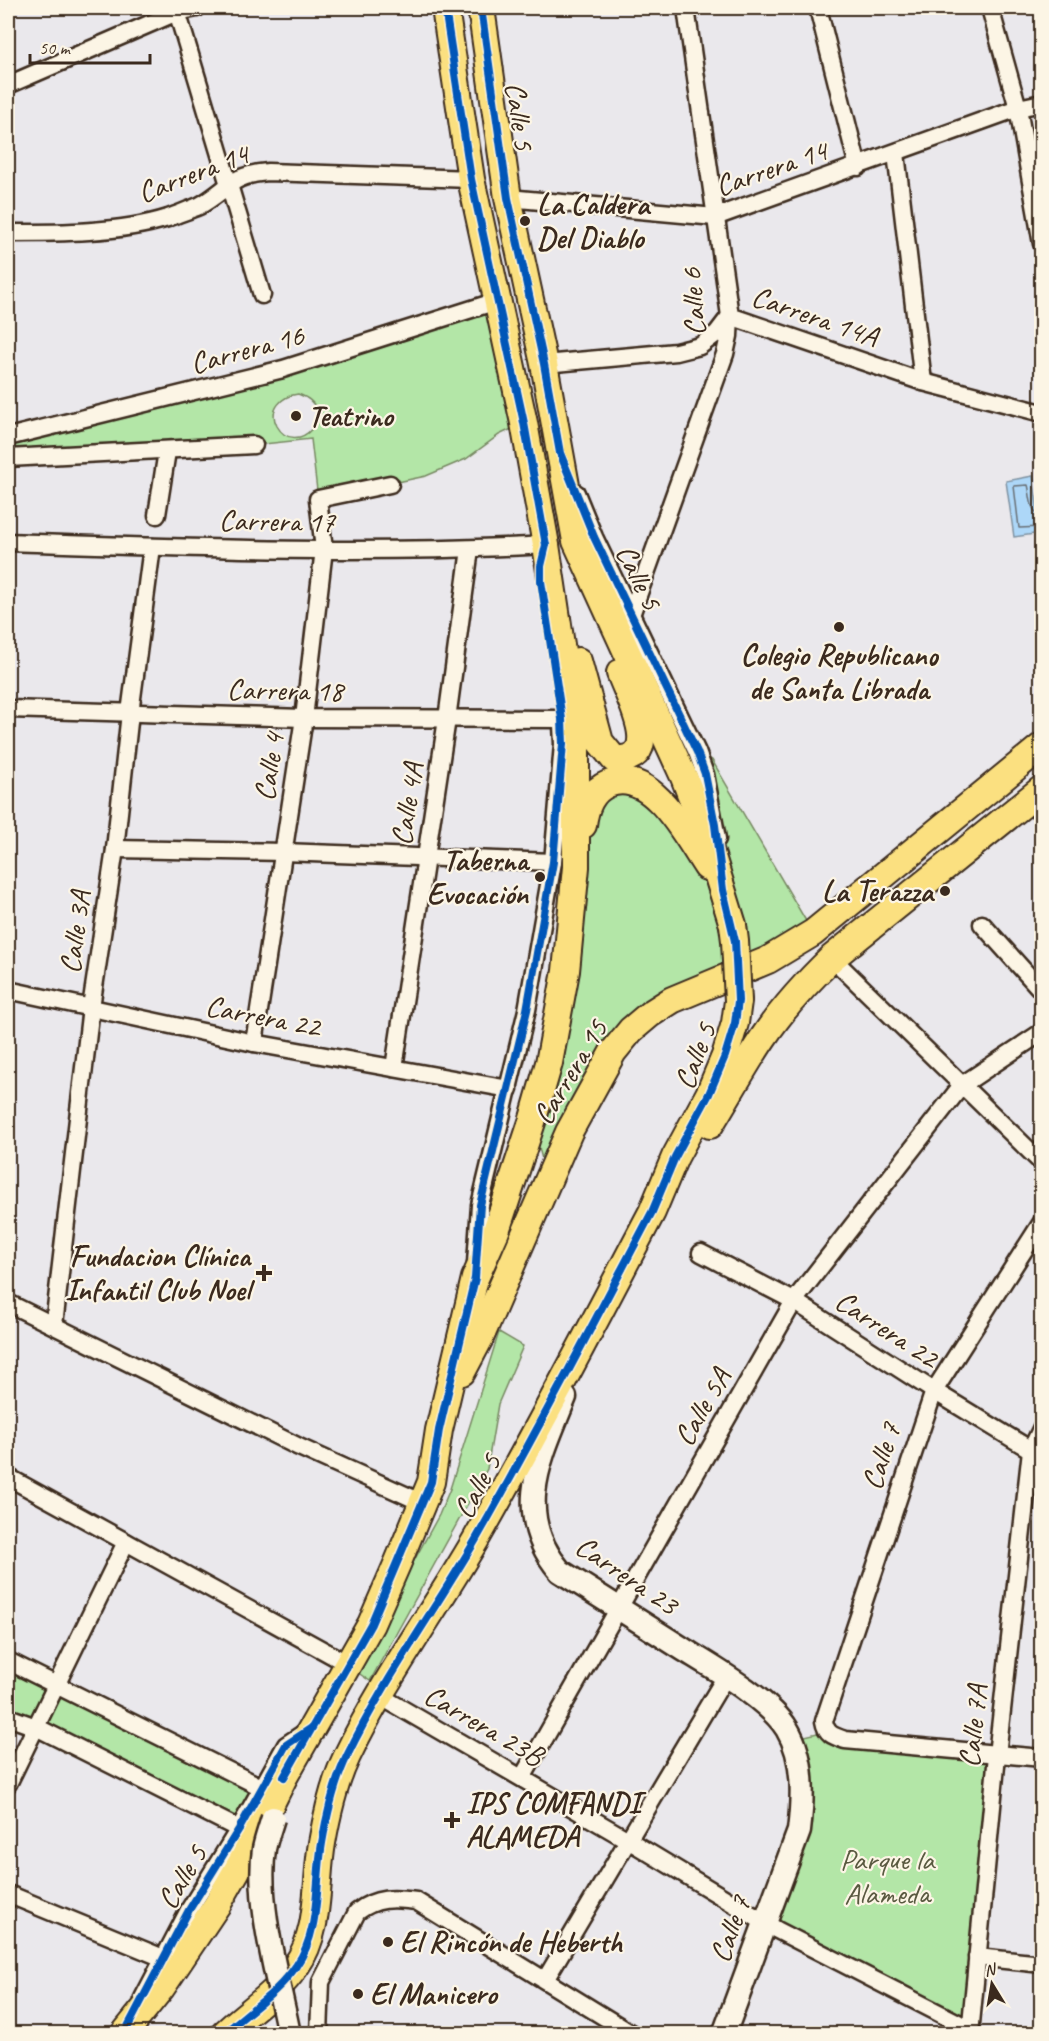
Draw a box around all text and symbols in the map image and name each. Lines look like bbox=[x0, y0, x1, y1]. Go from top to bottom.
scale bar bbox=[30, 27, 150, 65]
text: 50 m bbox=[39, 37, 72, 59]
street label: Calle 5 bbox=[496, 80, 544, 154]
street label: Carrera 14 bbox=[710, 130, 834, 205]
street label: Carrera 14 bbox=[132, 134, 256, 212]
place label: La Caldera Del Diablo bbox=[537, 185, 652, 257]
marker: La Caldera Del Diablo bbox=[518, 214, 532, 228]
street label: Calle 6 bbox=[672, 265, 714, 337]
street label: Carrera 14A bbox=[747, 277, 885, 356]
street label: Carrera 16 bbox=[186, 315, 309, 382]
place label: Teatrino bbox=[308, 397, 395, 435]
marker: Teatrino bbox=[289, 409, 303, 423]
street label: Carrera 17 bbox=[219, 501, 337, 541]
street label: Calle 5 bbox=[607, 538, 672, 617]
marker: Colegio Republicano de Santa Librada bbox=[832, 620, 846, 634]
place label: Colegio Republicano de Santa Librada bbox=[741, 636, 940, 708]
street label: Carrera 18 bbox=[227, 670, 346, 710]
street label: Calle 4 bbox=[245, 728, 293, 804]
street label: Calle 4A bbox=[382, 758, 433, 848]
place label: Taberna Evocación bbox=[427, 841, 530, 913]
marker: Taberna Evocación bbox=[533, 870, 547, 884]
place label: La Terazza bbox=[822, 872, 936, 910]
marker: La Terazza bbox=[938, 884, 952, 898]
street label: Calle 3A bbox=[50, 886, 100, 976]
street label: Carrera 22 bbox=[202, 986, 326, 1046]
street label: Carrera 15 bbox=[524, 1011, 617, 1131]
street label: Calle 5 bbox=[665, 1016, 725, 1095]
place label: Fundacion Clínica Infantil Club Noel bbox=[65, 1237, 256, 1309]
marker: Fundacion Clínica Infantil Club Noel bbox=[255, 1264, 273, 1282]
street label: Carrera 22 bbox=[828, 1281, 948, 1378]
street label: Calle 5A bbox=[665, 1360, 740, 1452]
street label: Calle 7 bbox=[852, 1416, 910, 1494]
street label: Calle 5 bbox=[444, 1446, 510, 1525]
street label: Carrera 23 bbox=[568, 1527, 688, 1625]
street label: Carrera 23B bbox=[418, 1676, 553, 1776]
street label: Calle 7A bbox=[950, 1681, 996, 1769]
place label: IPS COMFANDI ALAMEDA bbox=[466, 1784, 647, 1856]
marker: IPS COMFANDI ALAMEDA bbox=[443, 1811, 461, 1829]
street label: Calle 5 bbox=[148, 1837, 217, 1916]
park label: Parque la Alameda bbox=[840, 1840, 936, 1912]
street label: Calle 7 bbox=[701, 1889, 760, 1967]
place label: El Rincón de Heberth bbox=[400, 1923, 623, 1961]
marker: El Rincón de Heberth bbox=[381, 1935, 395, 1949]
north arrow bbox=[962, 1954, 1022, 2014]
text: N bbox=[983, 1959, 999, 1981]
place label: El Manicero bbox=[370, 1975, 499, 2013]
marker: El Manicero bbox=[351, 1987, 365, 2001]

